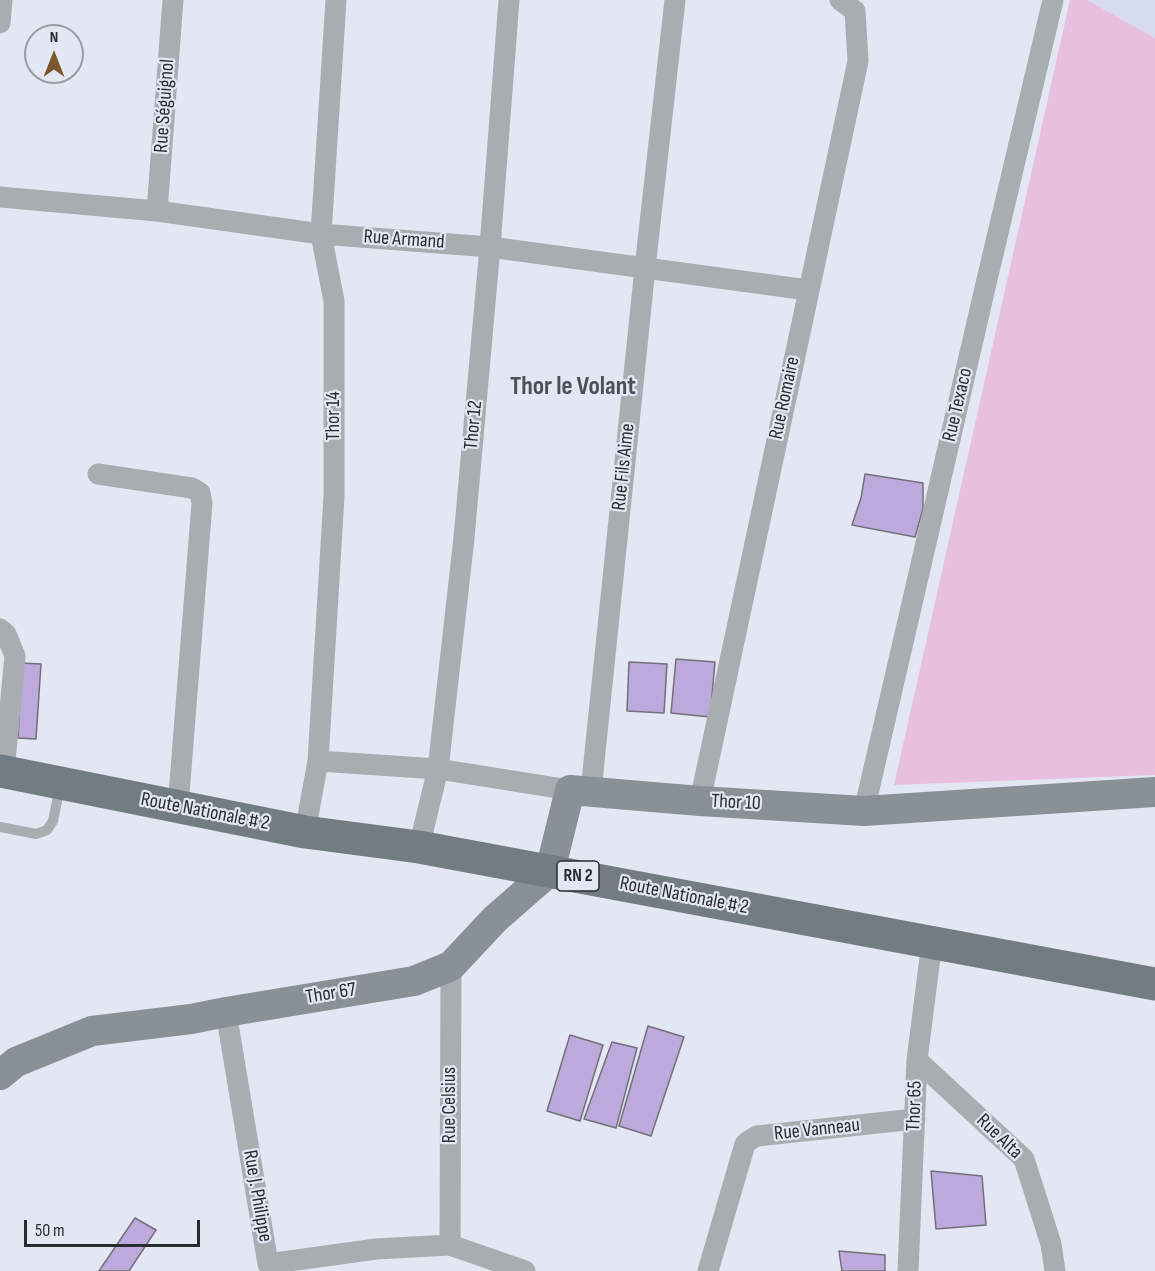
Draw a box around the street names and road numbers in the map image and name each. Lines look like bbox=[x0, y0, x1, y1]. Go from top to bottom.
street label: Rue Séguignol bbox=[150, 58, 180, 154]
street label: Rue Armand bbox=[363, 225, 445, 255]
street label: Rue Romaire bbox=[765, 355, 805, 441]
street label: Rue Texaco bbox=[938, 366, 978, 444]
street label: Thor 14 bbox=[322, 391, 346, 441]
street label: Thor 12 bbox=[460, 399, 488, 451]
street label: Rue Fils Aime bbox=[607, 422, 641, 512]
street label: Route Nationale # 2 bbox=[139, 788, 271, 836]
street label: Thor 10 bbox=[711, 790, 761, 816]
road number: RN 2 bbox=[557, 861, 599, 891]
street label: Route Nationale # 2 bbox=[618, 872, 750, 920]
street label: Thor 67 bbox=[304, 978, 358, 1010]
street label: Rue Celsius bbox=[438, 1067, 462, 1143]
street label: Thor 65 bbox=[902, 1080, 928, 1132]
street label: Rue Alta bbox=[971, 1109, 1027, 1165]
street label: Rue Vanneau bbox=[773, 1114, 861, 1146]
street label: Rue J. Philippe bbox=[237, 1148, 277, 1244]

